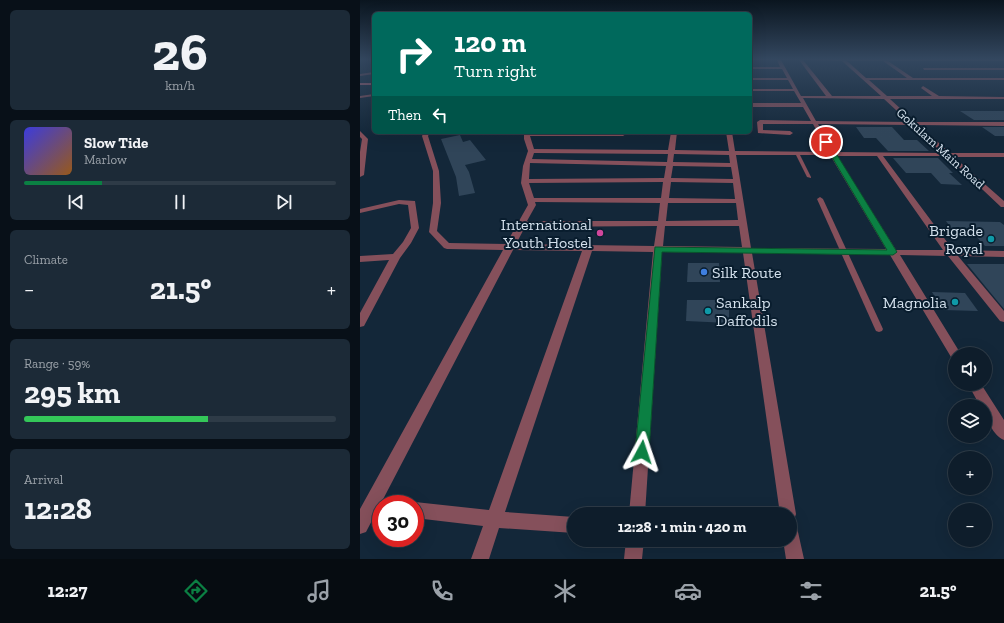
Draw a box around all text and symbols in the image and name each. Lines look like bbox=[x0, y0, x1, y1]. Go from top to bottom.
text: 26 bbox=[152, 21, 208, 83]
text: 120 m bbox=[454, 26, 526, 59]
icon: right bbox=[388, 28, 440, 80]
text: Turn right bbox=[454, 60, 536, 82]
text: km/h bbox=[165, 78, 195, 93]
icon: left bbox=[429, 104, 451, 126]
street label: Gokulam Main Road bbox=[894, 105, 988, 192]
text: Then bbox=[388, 106, 421, 124]
pin bbox=[809, 125, 843, 159]
icon: arrive bbox=[815, 131, 837, 153]
text: Slow Tide bbox=[84, 134, 148, 152]
text: Marlow bbox=[84, 152, 127, 167]
icon: previous bbox=[65, 191, 87, 213]
icon: pause bbox=[169, 191, 191, 213]
icon: next bbox=[273, 191, 295, 213]
place label: International Youth Hostel bbox=[501, 215, 592, 252]
place label: Brigade Royal bbox=[929, 221, 983, 258]
marker: International Youth Hostel bbox=[595, 228, 605, 238]
marker: Brigade Royal bbox=[986, 234, 996, 244]
text: Climate bbox=[24, 252, 68, 267]
place label: Silk Route bbox=[712, 263, 782, 282]
marker: Silk Route bbox=[699, 267, 709, 277]
text: 21.5° bbox=[150, 271, 211, 307]
text: − bbox=[24, 276, 34, 303]
text: + bbox=[327, 276, 336, 303]
place label: Sankalp Daffodils bbox=[716, 293, 777, 330]
place label: Magnolia bbox=[883, 293, 947, 312]
marker: Magnolia bbox=[950, 297, 960, 307]
marker: Sankalp Daffodils bbox=[703, 306, 713, 316]
map controls bbox=[948, 347, 992, 547]
button: sound bbox=[948, 347, 992, 391]
text: Range · 59% bbox=[24, 356, 90, 371]
text: 295 km bbox=[24, 375, 120, 411]
button: layers bbox=[948, 399, 992, 443]
position arrow bbox=[621, 431, 663, 473]
button: + bbox=[948, 451, 992, 495]
text: Arrival bbox=[24, 472, 63, 487]
text: 12:28 bbox=[24, 491, 92, 527]
speed limit sign: 30 bbox=[372, 495, 424, 547]
button: − bbox=[948, 503, 992, 547]
text: 12:28 · 1 min · 420 m bbox=[618, 518, 746, 536]
icon: directions bbox=[182, 577, 210, 605]
icon: music bbox=[305, 577, 333, 605]
icon: phone bbox=[428, 577, 456, 605]
icon: climate bbox=[551, 577, 579, 605]
icon: car bbox=[674, 577, 702, 605]
icon: filters bbox=[797, 577, 825, 605]
text: 12:27 bbox=[47, 580, 87, 602]
text: 21.5° bbox=[920, 580, 957, 602]

